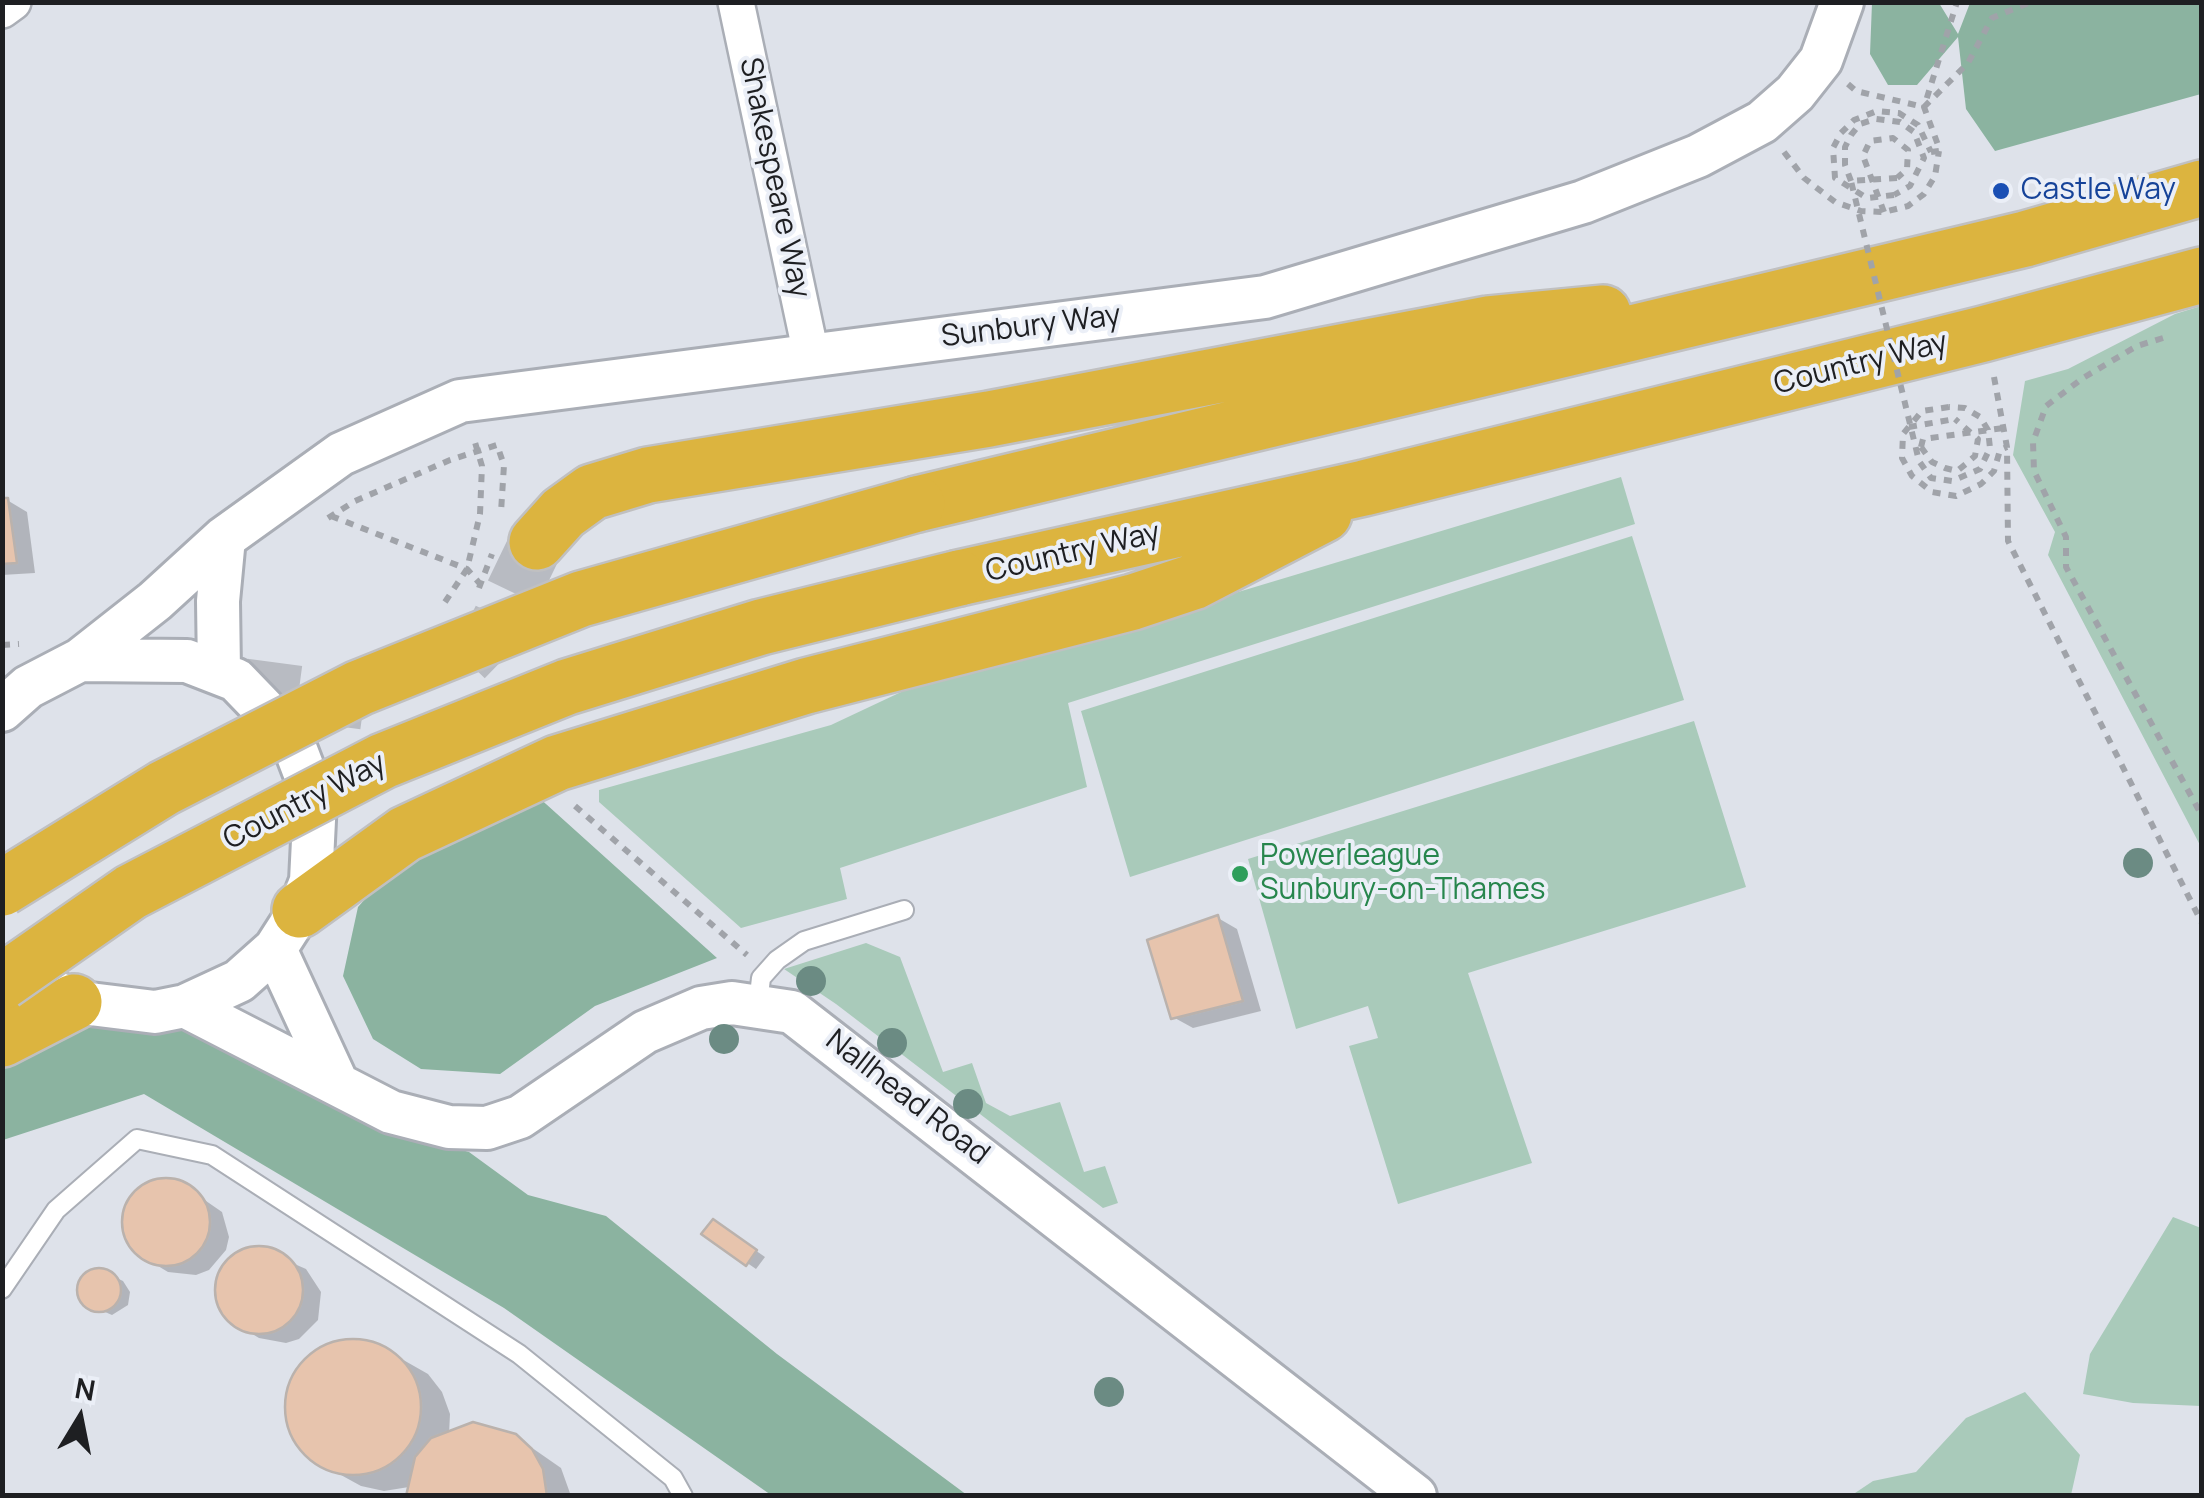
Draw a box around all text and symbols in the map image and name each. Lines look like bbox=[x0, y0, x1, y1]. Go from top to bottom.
street label: Shakespeare Way bbox=[731, 55, 817, 301]
place label: Castle Way bbox=[2021, 173, 2176, 209]
marker: Castle Way bbox=[1990, 180, 2012, 202]
street label: Sunbury Way bbox=[939, 298, 1123, 356]
street label: Country Way bbox=[1770, 325, 1952, 403]
street label: Country Way bbox=[982, 515, 1164, 591]
street label: Country Way bbox=[218, 746, 392, 858]
place label: Powerleague Sunbury-on-Thames bbox=[1260, 839, 1546, 910]
marker: Powerleague Sunbury-on-Thames bbox=[1229, 863, 1251, 885]
street label: Nallhead Road bbox=[818, 1023, 996, 1173]
north arrow bbox=[30, 1368, 130, 1468]
text: N bbox=[72, 1368, 98, 1409]

